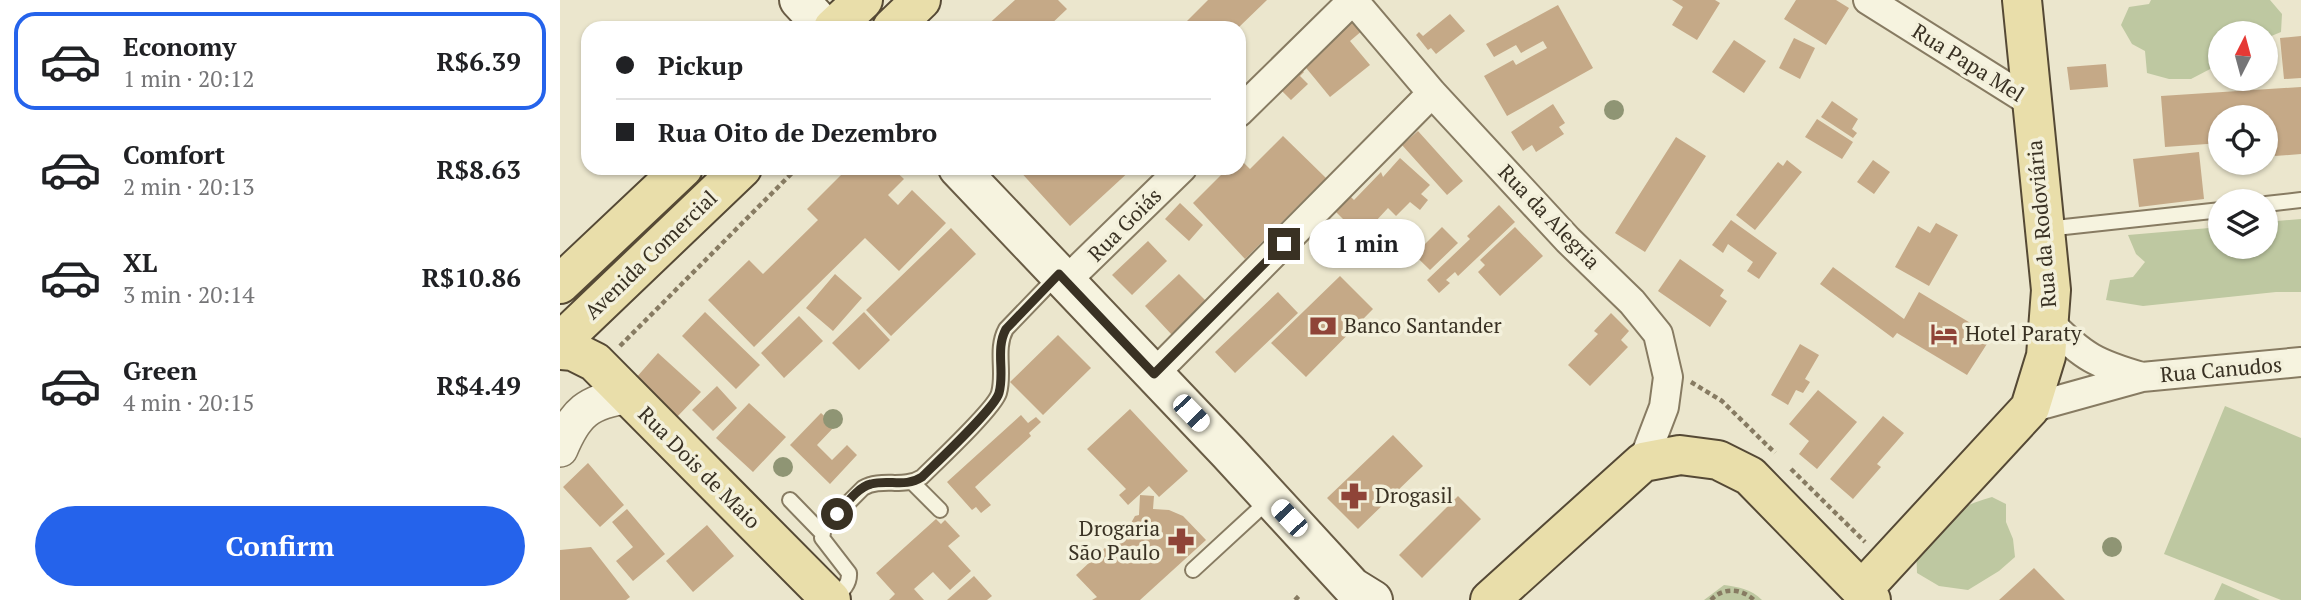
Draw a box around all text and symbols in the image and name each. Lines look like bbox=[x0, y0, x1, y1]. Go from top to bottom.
street label: Rua Papa Mel bbox=[1907, 17, 2030, 108]
north arrow bbox=[2208, 21, 2278, 91]
map controls bbox=[2208, 21, 2278, 259]
text: Economy bbox=[123, 29, 236, 63]
icon: car bbox=[39, 30, 102, 93]
text: R$6.39 bbox=[436, 44, 521, 78]
text: Pickup bbox=[658, 48, 743, 82]
text: 1 min · 20:12 bbox=[123, 63, 255, 94]
button: locate bbox=[2208, 105, 2278, 175]
text: Rua Oito de Dezembro bbox=[658, 115, 937, 149]
text: Comfort bbox=[123, 137, 225, 171]
icon: car bbox=[39, 138, 102, 201]
street label: Rua da Rodoviária bbox=[2020, 139, 2062, 309]
text: R$8.63 bbox=[436, 152, 521, 186]
street label: Rua da Alegria bbox=[1493, 158, 1607, 275]
text: 2 min · 20:13 bbox=[123, 171, 255, 202]
street label: Rua Goiás bbox=[1081, 181, 1167, 267]
street label: Avenida Comercial bbox=[578, 184, 723, 325]
button: layers bbox=[2208, 189, 2278, 259]
callout: 1 min bbox=[1308, 219, 1424, 268]
route end bbox=[1268, 228, 1300, 260]
text: 1 min bbox=[1336, 228, 1398, 259]
text: XL bbox=[123, 245, 157, 279]
icon: car bbox=[39, 246, 102, 309]
text: R$10.86 bbox=[422, 260, 521, 294]
text: 3 min · 20:14 bbox=[123, 279, 255, 310]
bank icon: Banco Santander bbox=[1308, 311, 1338, 341]
place label: Banco Santander bbox=[1344, 311, 1502, 339]
hotel icon: Hotel Paraty bbox=[1929, 319, 1959, 349]
place label: Hotel Paraty bbox=[1965, 319, 2082, 347]
street label: Rua Canudos bbox=[2159, 350, 2283, 388]
text: Green bbox=[123, 353, 197, 387]
icon: car bbox=[39, 354, 102, 417]
text: R$4.49 bbox=[436, 368, 521, 402]
text: 4 min · 20:15 bbox=[123, 387, 255, 418]
car bbox=[1169, 391, 1214, 435]
street label: Rua Dois de Maio bbox=[632, 400, 767, 535]
pharmacy icon: Drogasil bbox=[1339, 481, 1369, 511]
place label: Drogasil bbox=[1375, 481, 1453, 509]
car bbox=[1267, 495, 1312, 541]
route start bbox=[821, 498, 853, 530]
button: Confirm bbox=[35, 506, 525, 586]
place label: Drogaria São Paulo bbox=[1068, 514, 1160, 566]
pharmacy icon: Drogaria São Paulo bbox=[1166, 526, 1196, 556]

